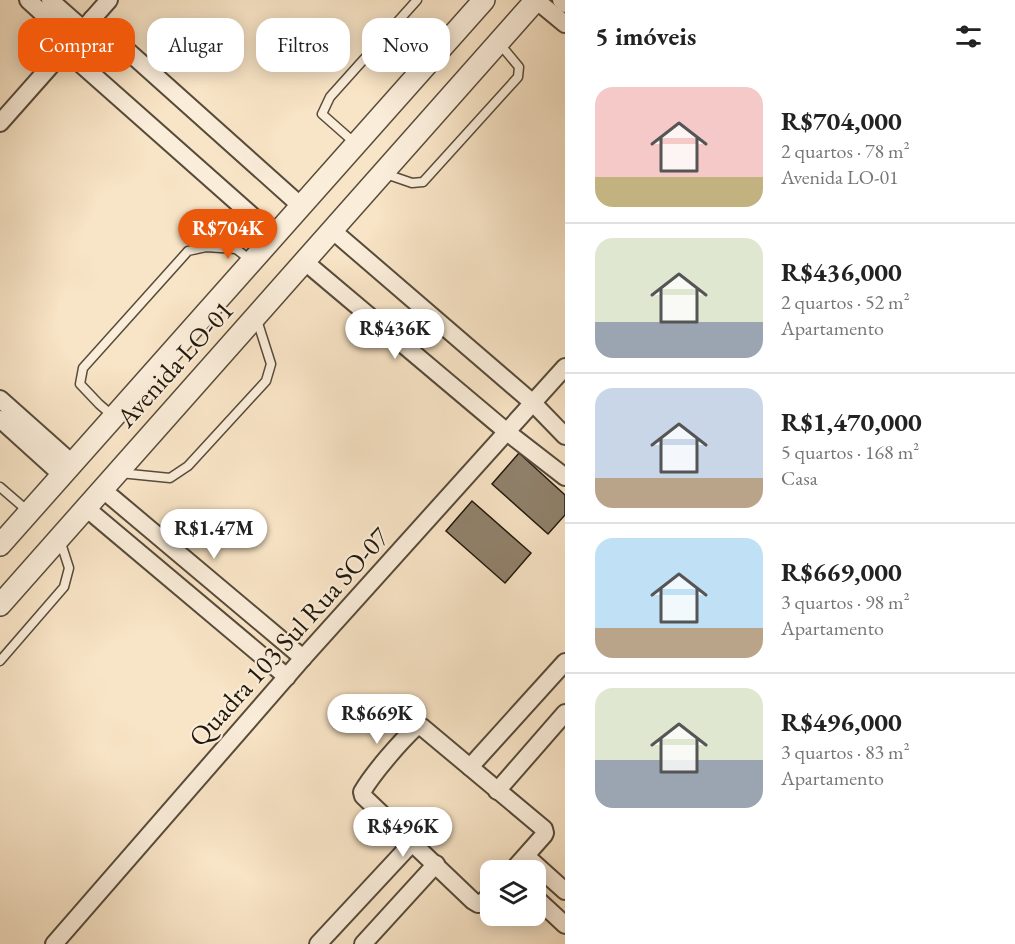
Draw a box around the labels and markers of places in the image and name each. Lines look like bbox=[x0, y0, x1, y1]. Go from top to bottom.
pin: R$704K bbox=[179, 209, 277, 260]
pin: R$436K bbox=[346, 309, 444, 360]
pin: R$1.47M bbox=[159, 509, 269, 560]
pin: R$669K bbox=[328, 694, 426, 745]
pin: R$496K bbox=[354, 807, 452, 858]

